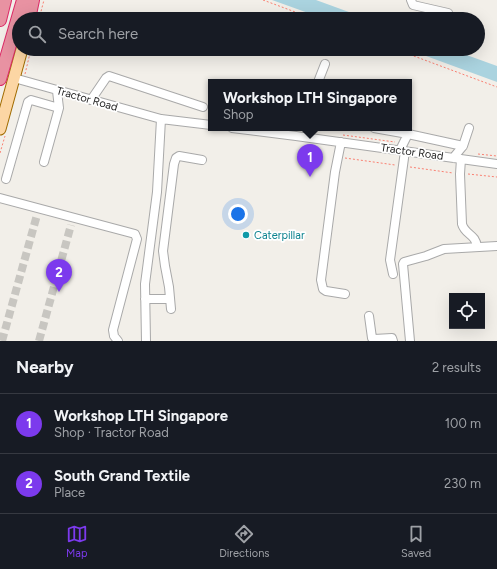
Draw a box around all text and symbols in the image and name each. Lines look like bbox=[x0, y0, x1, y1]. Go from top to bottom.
search box bbox=[12, 12, 485, 56]
icon: search bbox=[26, 23, 48, 45]
text: Search here bbox=[58, 25, 138, 43]
popup bbox=[208, 79, 412, 131]
street label: Tractor Road bbox=[55, 84, 119, 114]
text: Workshop LTH Singapore bbox=[223, 89, 397, 107]
text: Shop bbox=[223, 107, 253, 122]
street label: Tractor Road bbox=[380, 141, 444, 163]
pin: 1 bbox=[297, 144, 323, 177]
your location bbox=[228, 204, 248, 224]
place label: Caterpillar bbox=[254, 229, 305, 242]
marker: Caterpillar bbox=[241, 230, 251, 240]
pin: 2 bbox=[46, 259, 72, 292]
map controls bbox=[449, 293, 485, 329]
button: locate bbox=[449, 293, 485, 329]
text: Nearby bbox=[16, 357, 74, 377]
text: 2 results bbox=[432, 360, 481, 375]
text: Workshop LTH Singapore bbox=[54, 407, 228, 425]
text: 1 bbox=[26, 416, 32, 431]
text: 100 m bbox=[445, 416, 481, 431]
text: Shop · Tractor Road bbox=[54, 425, 169, 440]
text: South Grand Textile bbox=[54, 467, 190, 485]
text: 2 bbox=[25, 476, 33, 491]
text: 230 m bbox=[444, 476, 481, 491]
text: Place bbox=[54, 485, 85, 500]
tab: Map bbox=[66, 523, 88, 560]
tab: Directions bbox=[219, 523, 269, 560]
tab: Saved bbox=[401, 523, 431, 560]

